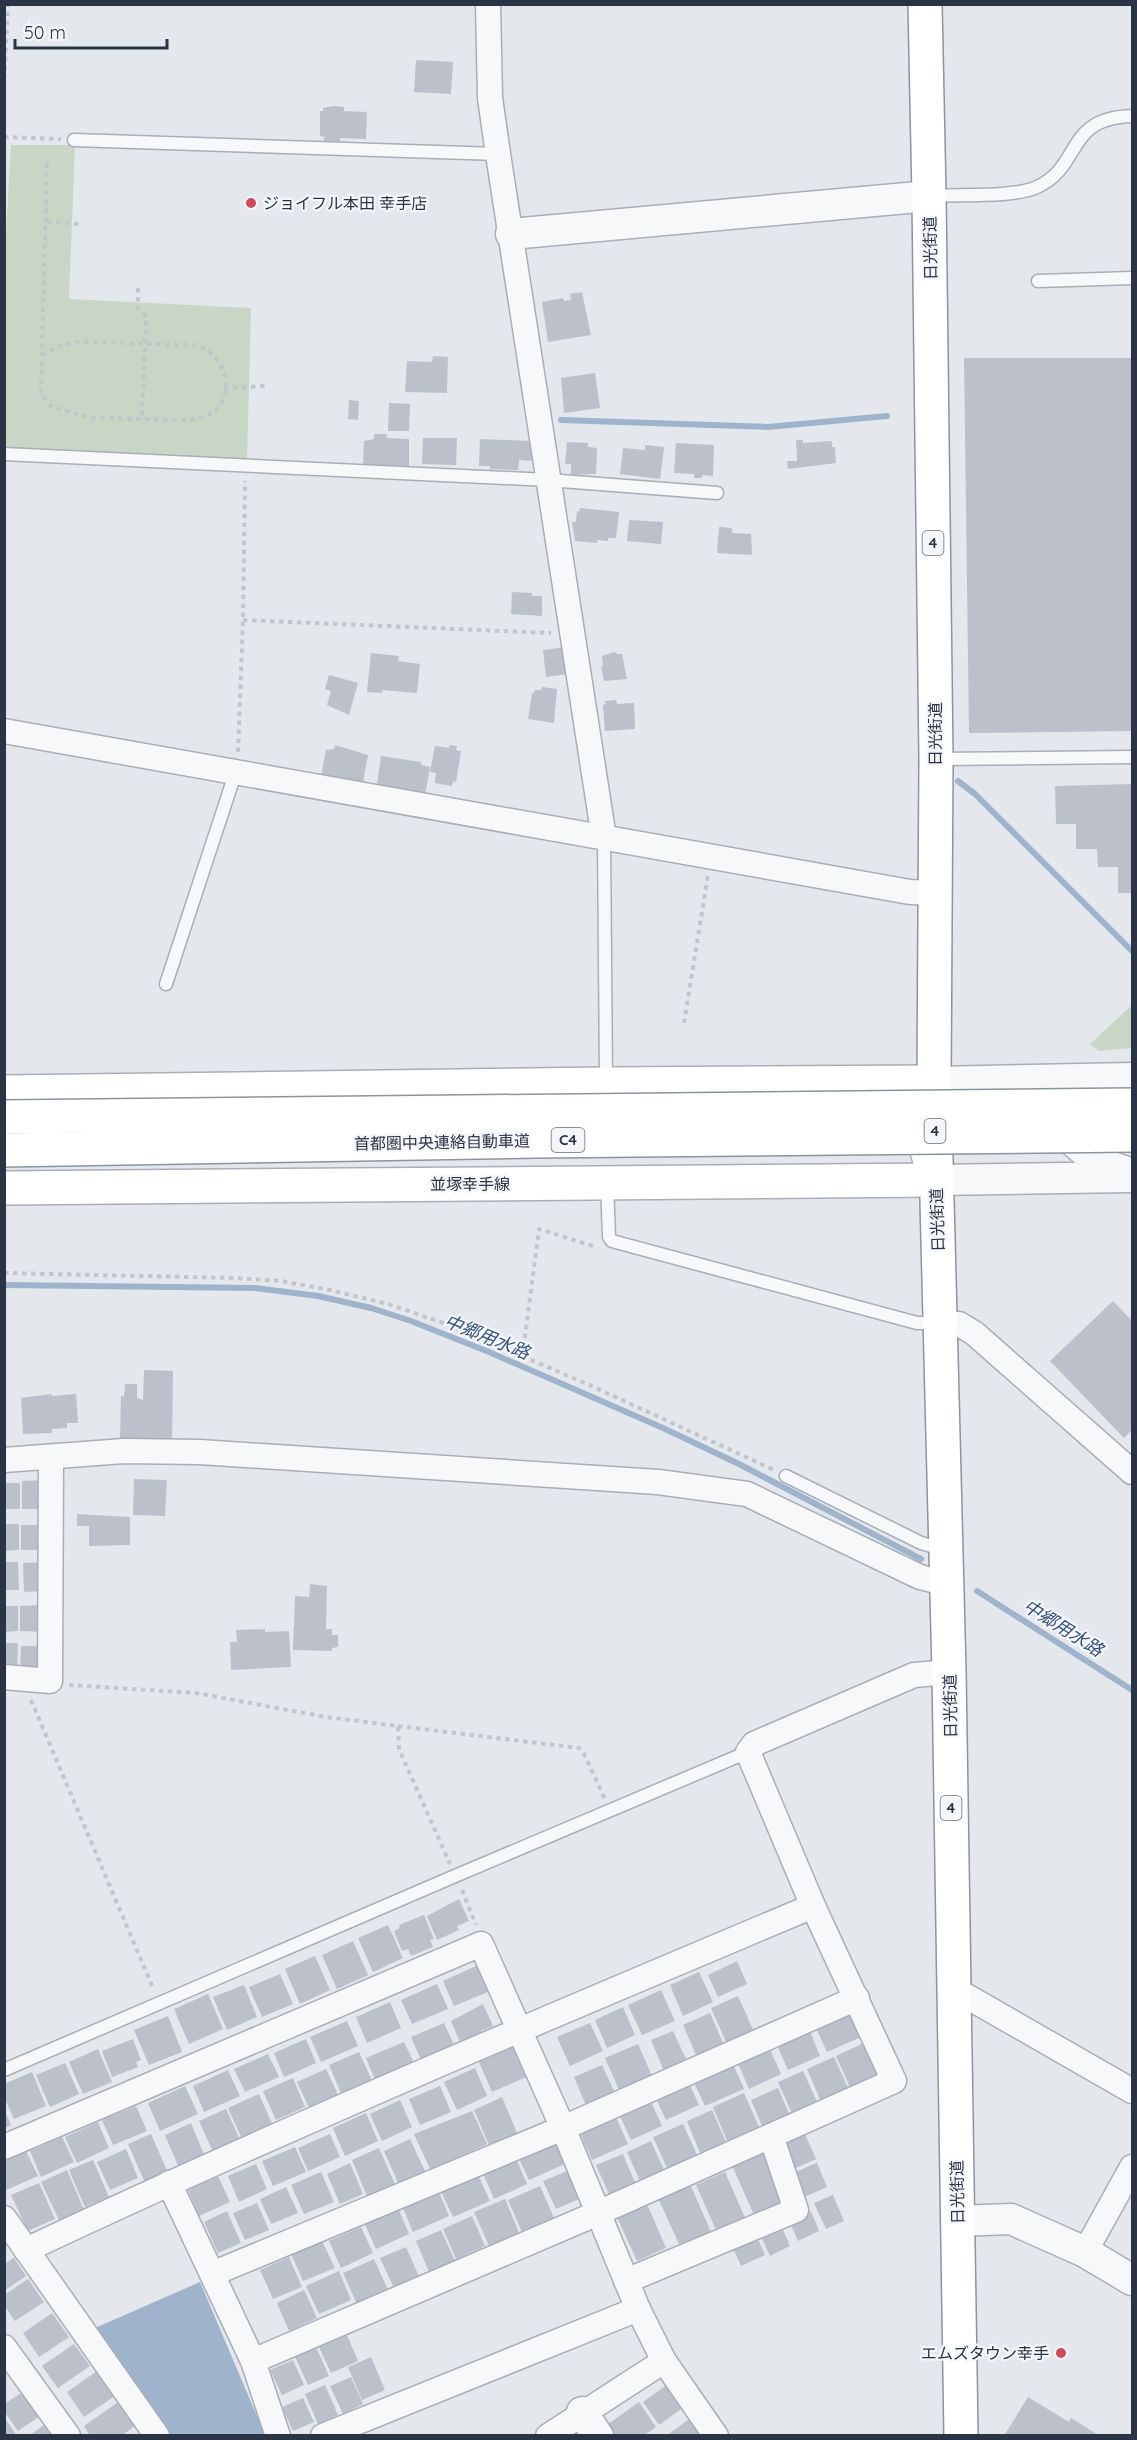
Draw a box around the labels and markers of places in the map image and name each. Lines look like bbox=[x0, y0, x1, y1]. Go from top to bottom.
place label: ジョイフル本田 幸手店 bbox=[263, 193, 427, 213]
marker: ジョイフル本田 幸手店 bbox=[244, 196, 258, 210]
place label: エムズタウン幸手 bbox=[921, 2343, 1049, 2363]
marker: エムズタウン幸手 bbox=[1054, 2346, 1068, 2360]

